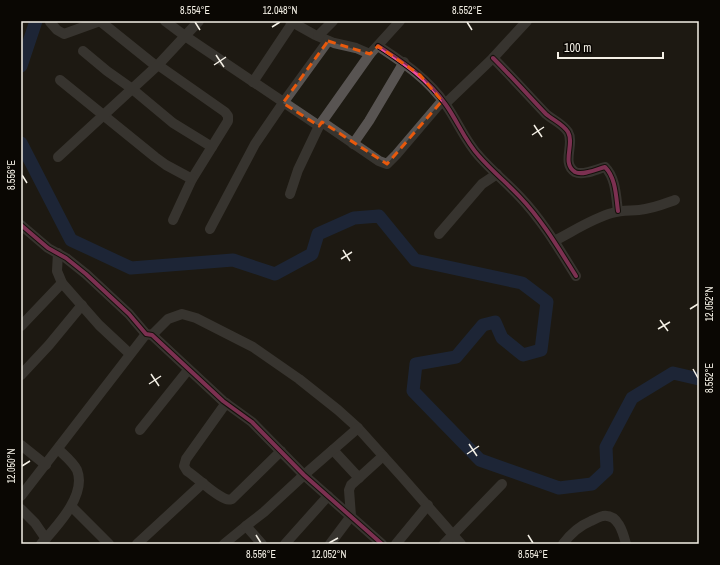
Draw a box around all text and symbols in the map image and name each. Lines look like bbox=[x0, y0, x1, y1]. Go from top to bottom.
text: 8.554°E bbox=[180, 4, 210, 17]
text: 12.048°N bbox=[263, 4, 298, 17]
text: 8.552°E bbox=[452, 4, 482, 17]
scale bar bbox=[558, 34, 663, 60]
text: 100 m bbox=[564, 40, 591, 56]
text: 8.556°E bbox=[5, 160, 18, 190]
text: 12.052°N bbox=[703, 286, 716, 322]
text: 8.552°E bbox=[703, 363, 716, 393]
text: 12.050°N bbox=[5, 448, 18, 484]
text: 8.556°E bbox=[246, 548, 276, 561]
text: 12.052°N bbox=[312, 548, 347, 561]
text: 8.554°E bbox=[518, 548, 548, 561]

